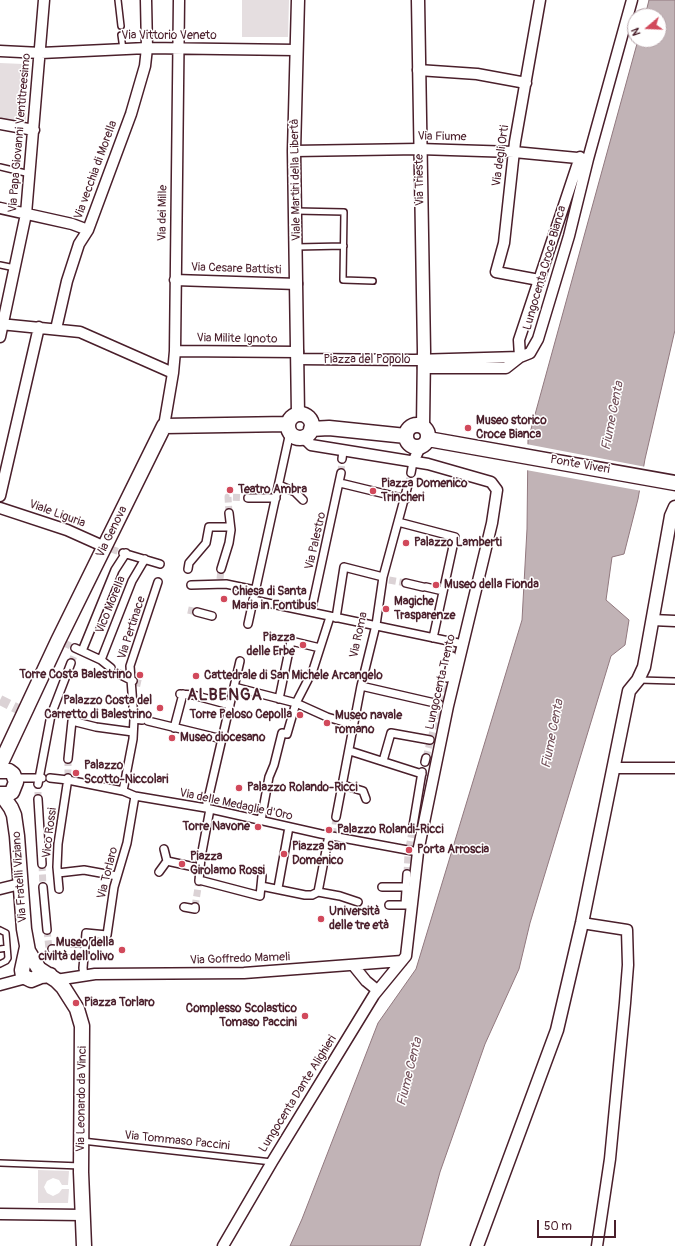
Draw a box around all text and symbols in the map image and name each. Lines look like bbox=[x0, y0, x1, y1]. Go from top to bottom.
north arrow bbox=[627, 8, 667, 48]
text: N bbox=[629, 26, 643, 37]
street label: Via Vittorio Veneto bbox=[121, 29, 217, 43]
street label: Via Papa Giovanni Ventitreesimo bbox=[6, 53, 34, 213]
street label: Via vecchia di Morella bbox=[71, 119, 121, 221]
street label: Viale Martiri della Libertà bbox=[288, 119, 304, 241]
street label: Via degli Orti bbox=[490, 124, 512, 188]
street label: Via Fiume bbox=[417, 129, 467, 145]
street label: Via Trieste bbox=[412, 154, 428, 206]
street label: Via dei Mille bbox=[155, 185, 171, 241]
street label: Lungocenta Croce Bianca bbox=[520, 204, 570, 332]
street label: Via Cesare Battisti bbox=[191, 260, 281, 278]
street label: Via Milite Ignoto bbox=[196, 331, 278, 347]
street label: Piazza del Popolo bbox=[324, 353, 410, 367]
water label: Fiume Centa bbox=[599, 380, 627, 452]
place label: Museo storico Croce Bianca bbox=[476, 414, 547, 442]
marker: Museo storico Croce Bianca bbox=[463, 423, 473, 433]
street label: Ponte Viveri bbox=[549, 453, 611, 477]
place label: Piazza Domenico Trincheri bbox=[381, 477, 467, 505]
place label: Teatro Ambra bbox=[238, 483, 307, 497]
marker: Teatro Ambra bbox=[225, 485, 235, 495]
marker: Piazza Domenico Trincheri bbox=[368, 486, 378, 496]
street label: Viale Liguria bbox=[27, 497, 87, 531]
street label: Via Genova bbox=[93, 504, 131, 560]
street label: Via Palestro bbox=[302, 511, 330, 571]
place label: Palazzo Lamberti bbox=[414, 536, 502, 550]
marker: Palazzo Lamberti bbox=[401, 538, 411, 548]
street label: Vico Morella bbox=[93, 574, 129, 636]
place label: Museo della Fionda bbox=[444, 578, 539, 592]
marker: Museo della Fionda bbox=[431, 580, 441, 590]
place label: Chiesa di Santa Maria in Fontibus bbox=[232, 585, 316, 613]
marker: Chiesa di Santa Maria in Fontibus bbox=[219, 594, 229, 604]
street label: Via Pertinace bbox=[115, 595, 149, 661]
place label: Magiche Trasparenze bbox=[394, 595, 455, 623]
marker: Magiche Trasparenze bbox=[381, 604, 391, 614]
street label: Via Roma bbox=[347, 611, 371, 659]
place label: Piazza delle Erbe bbox=[247, 631, 295, 659]
street label: Lungocenta Trento bbox=[423, 633, 459, 731]
marker: Piazza delle Erbe bbox=[298, 640, 308, 650]
place label: Torre Costa Balestrino bbox=[19, 668, 132, 682]
place label: Cattedrale di San Michele Arcangelo bbox=[204, 669, 383, 683]
marker: Torre Costa Balestrino bbox=[135, 670, 145, 680]
marker: Cattedrale di San Michele Arcangelo bbox=[191, 671, 201, 681]
district label: ALBENGA bbox=[187, 686, 263, 706]
place label: Palazzo Costa del Carretto di Balestrino bbox=[44, 694, 152, 722]
water label: Fiume Centa bbox=[539, 698, 567, 770]
marker: Palazzo Costa del Carretto di Balestrino bbox=[155, 703, 165, 713]
place label: Torre Peloso Cepolla bbox=[190, 708, 292, 722]
place label: Museo navale romano bbox=[335, 709, 402, 737]
marker: Torre Peloso Cepolla bbox=[295, 710, 305, 720]
marker: Museo navale romano bbox=[322, 718, 332, 728]
place label: Museo diocesano bbox=[180, 731, 266, 745]
marker: Museo diocesano bbox=[167, 733, 177, 743]
place label: Palazzo Scotto-Niccolari bbox=[84, 759, 169, 787]
marker: Palazzo Scotto-Niccolari bbox=[71, 768, 81, 778]
place label: Palazzo Rolando-Ricci bbox=[247, 781, 358, 795]
marker: Palazzo Rolando-Ricci bbox=[234, 783, 244, 793]
street label: Via delle Medaglie d'Oro bbox=[178, 786, 294, 824]
street label: Vico Rossi bbox=[40, 807, 60, 859]
place label: Torre Navone bbox=[182, 820, 250, 834]
marker: Torre Navone bbox=[253, 822, 263, 832]
place label: Palazzo Rolandi-Ricci bbox=[337, 823, 444, 837]
marker: Palazzo Rolandi-Ricci bbox=[324, 825, 334, 835]
street label: Via Fratelli Viziano bbox=[10, 831, 30, 923]
place label: Piazza San Domenico bbox=[292, 840, 346, 868]
place label: Porta Arroscia bbox=[417, 843, 489, 857]
street label: Via Torlaro bbox=[95, 845, 121, 901]
marker: Porta Arroscia bbox=[404, 845, 414, 855]
marker: Piazza San Domenico bbox=[279, 849, 289, 859]
place label: Piazza Girolamo Rossi bbox=[190, 850, 265, 878]
marker: Piazza Girolamo Rossi bbox=[177, 859, 187, 869]
place label: Università delle tre età bbox=[329, 905, 389, 933]
marker: Università delle tre età bbox=[316, 914, 326, 924]
place label: Museo della civiltà dell'olivo bbox=[38, 936, 114, 964]
marker: Museo della civiltà dell'olivo bbox=[117, 945, 127, 955]
street label: Via Goffredo Mameli bbox=[190, 950, 290, 968]
place label: Piazza Torlaro bbox=[84, 996, 155, 1010]
marker: Piazza Torlaro bbox=[71, 998, 81, 1008]
place label: Complesso Scolastico Tomaso Paccini bbox=[186, 1002, 297, 1030]
marker: Complesso Scolastico Tomaso Paccini bbox=[300, 1011, 310, 1021]
street label: Lungocenta Dante Alighieri bbox=[256, 1033, 340, 1155]
water label: Fiume Centa bbox=[394, 1036, 426, 1108]
street label: Via Leonardo da Vinci bbox=[74, 1046, 90, 1152]
street label: Via Tommaso Paccini bbox=[124, 1128, 230, 1154]
scale bar bbox=[539, 1212, 618, 1238]
text: 50 m bbox=[544, 1219, 572, 1234]

